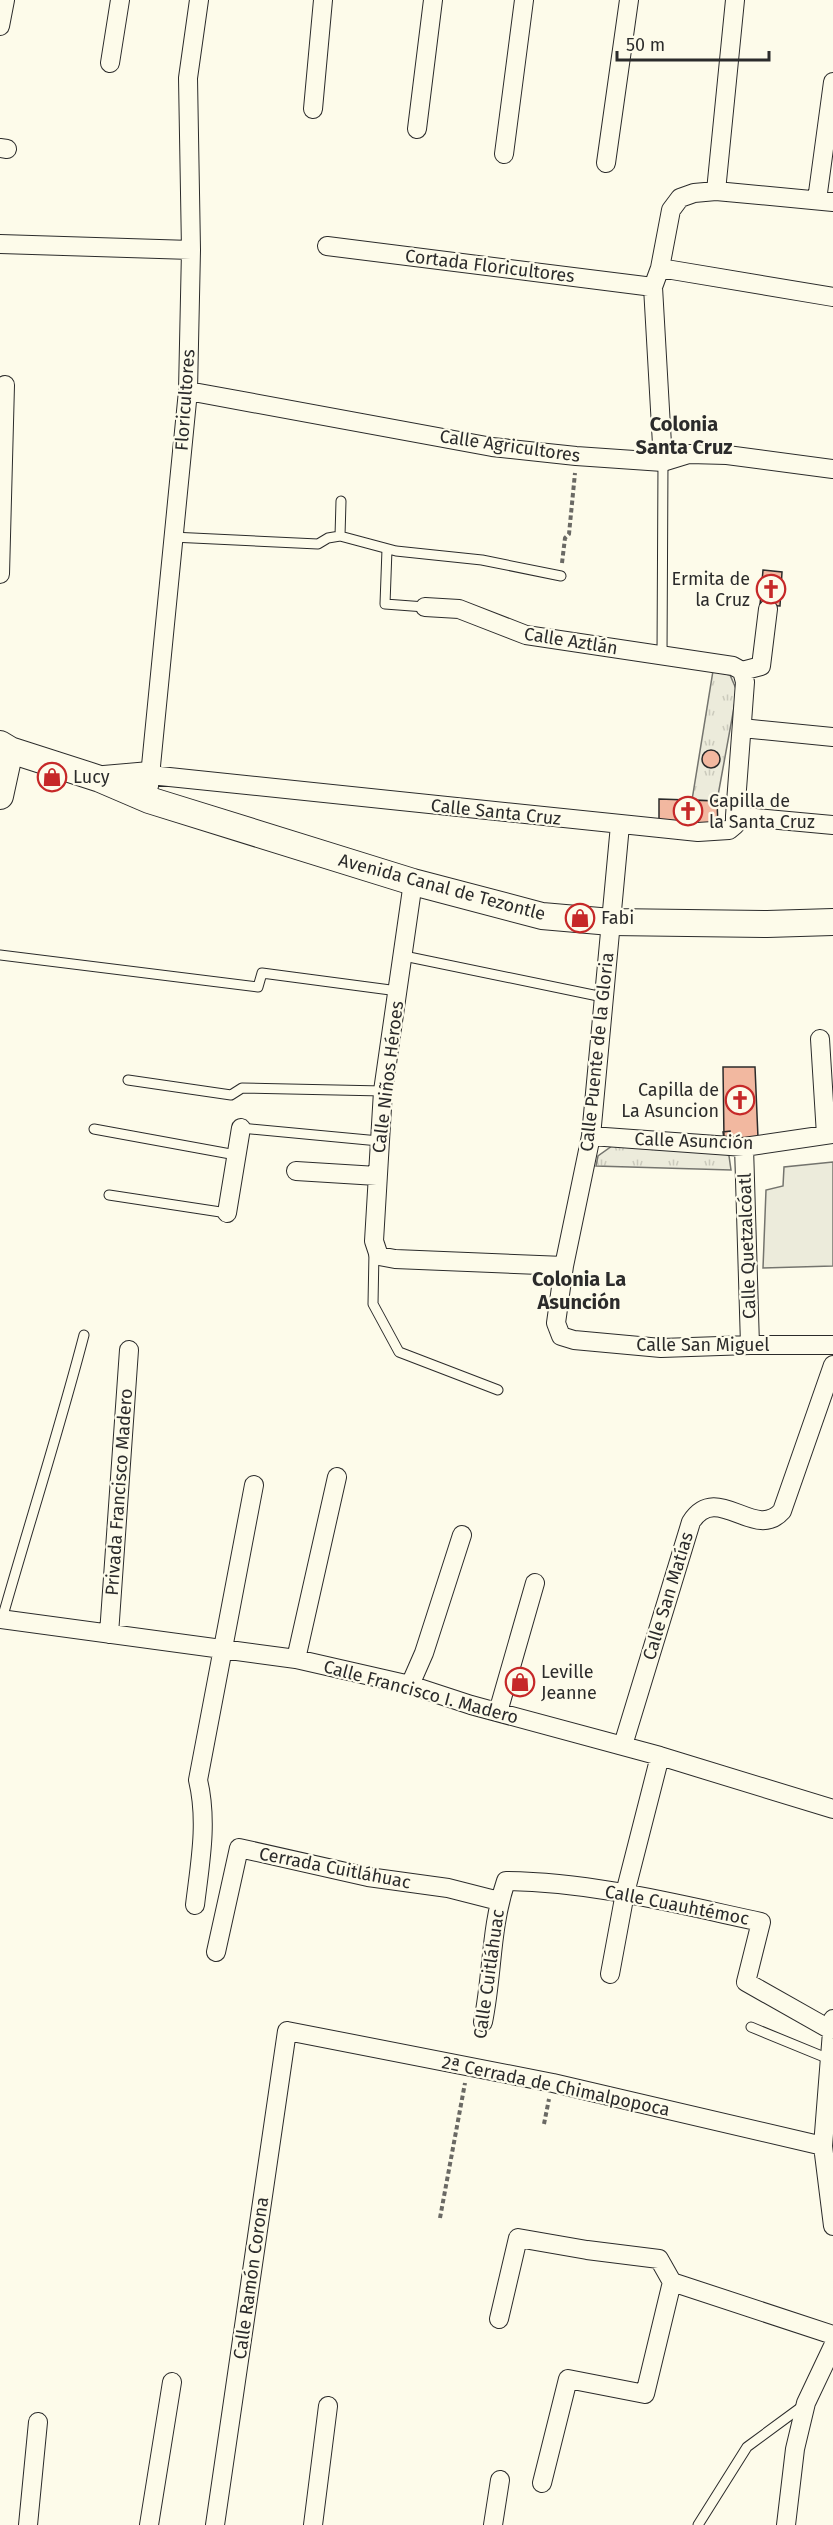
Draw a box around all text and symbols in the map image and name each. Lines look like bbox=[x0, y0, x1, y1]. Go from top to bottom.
scale bar bbox=[617, 24, 768, 62]
text: 50 m bbox=[626, 34, 665, 56]
street label: Cortada Floricultores bbox=[404, 245, 576, 287]
street label: Floricultores bbox=[170, 348, 200, 452]
district label: Colonia Santa Cruz bbox=[635, 412, 733, 459]
street label: Calle Agricultores bbox=[438, 425, 582, 467]
place label: Ermita de la Cruz bbox=[672, 568, 750, 611]
church icon: Ermita de la Cruz bbox=[755, 573, 787, 605]
street label: Calle Aztlán bbox=[523, 623, 619, 659]
shop icon: Lucy bbox=[36, 761, 68, 793]
place label: Lucy bbox=[73, 766, 110, 788]
place label: Capilla de la Santa Cruz bbox=[709, 790, 815, 833]
street label: Calle Santa Cruz bbox=[430, 794, 562, 830]
church icon: Capilla de la Santa Cruz bbox=[672, 795, 704, 827]
street label: Avenida Canal de Tezontle bbox=[336, 849, 548, 925]
shop icon: Fabi bbox=[564, 902, 596, 934]
place label: Fabi bbox=[601, 907, 634, 929]
street label: Calle Puente de la Gloria bbox=[576, 951, 618, 1153]
street label: Calle Niños Héroes bbox=[368, 1000, 408, 1154]
place label: Capilla de La Asuncion bbox=[621, 1079, 719, 1122]
church icon: Capilla de La Asuncion bbox=[724, 1084, 756, 1116]
street label: Calle Asunción bbox=[634, 1128, 754, 1154]
street label: Calle Quetzalcóatl bbox=[733, 1173, 761, 1319]
district label: Colonia La Asunción bbox=[532, 1267, 626, 1314]
street label: Calle San Miguel bbox=[636, 1334, 770, 1356]
street label: Privada Francisco Madero bbox=[101, 1388, 137, 1596]
street label: Calle San Matías bbox=[638, 1529, 698, 1663]
street label: Calle Francisco I. Madero bbox=[321, 1655, 521, 1729]
place label: Leville Jeanne bbox=[541, 1661, 597, 1704]
shop icon: Leville Jeanne bbox=[504, 1666, 536, 1698]
street label: Cerrada Cuitláhuac bbox=[257, 1843, 413, 1894]
street label: Calle Cuauhtémoc bbox=[603, 1880, 751, 1930]
street label: Calle Cuitláhuac bbox=[469, 1907, 509, 2040]
street label: 2ª Cerrada de Chimalpopoca bbox=[440, 2051, 672, 2121]
street label: Calle Ramón Corona bbox=[229, 2195, 273, 2361]

